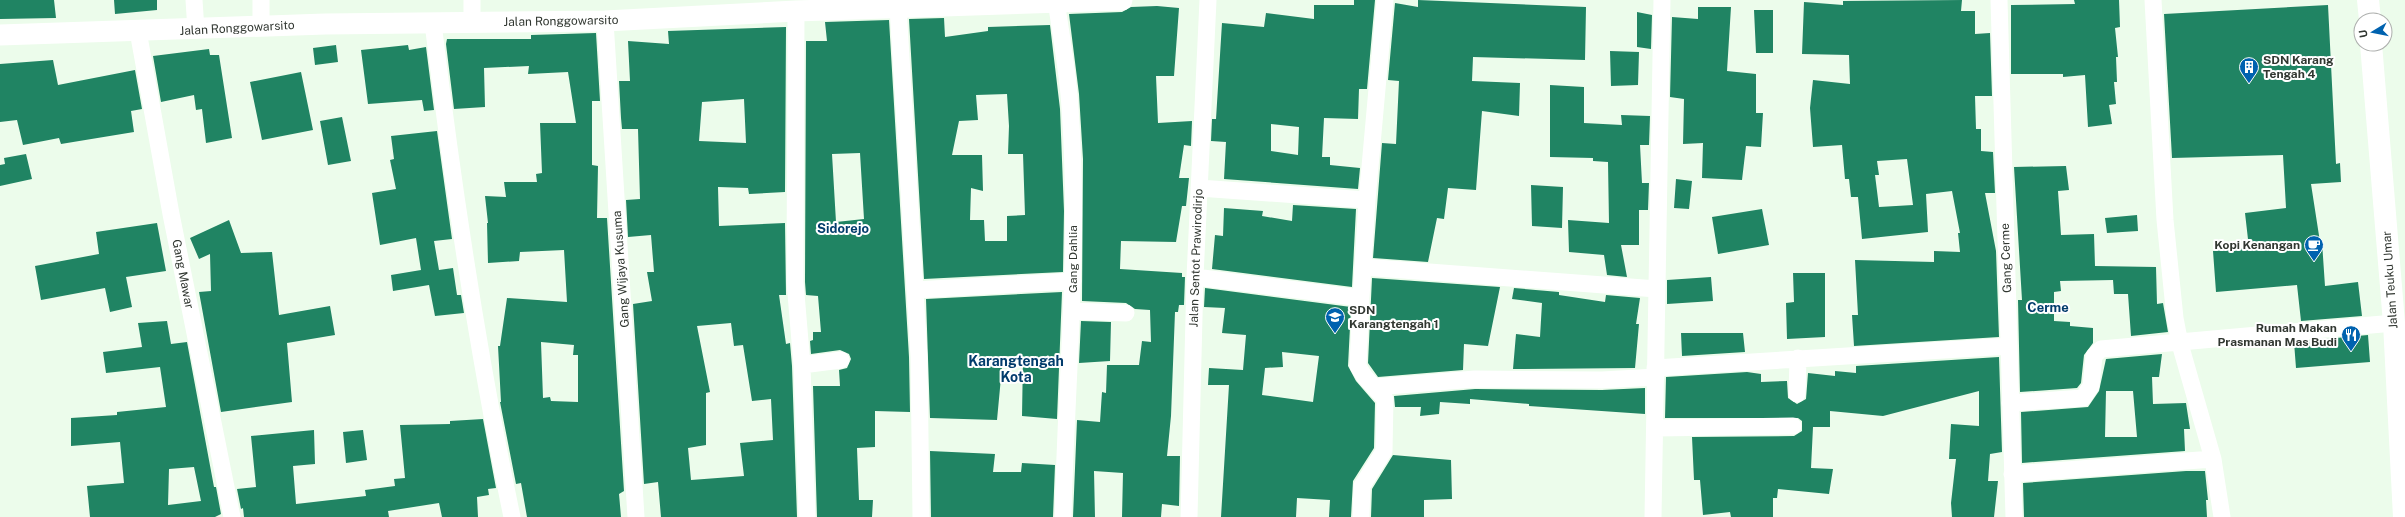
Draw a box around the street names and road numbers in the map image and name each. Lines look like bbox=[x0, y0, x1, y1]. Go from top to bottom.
street label: Jalan Ronggowarsito bbox=[503, 13, 619, 29]
street label: Jalan Ronggowarsito bbox=[179, 18, 295, 38]
street label: Jalan Sentot Prawirodirjo bbox=[1187, 188, 1205, 328]
street label: Gang Wijaya Kusuma bbox=[610, 210, 632, 328]
street label: Gang Cerme bbox=[1998, 223, 2014, 293]
street label: Gang Dahlia bbox=[1066, 225, 1080, 293]
street label: Jalan Teuku Umar bbox=[2380, 230, 2400, 329]
street label: Gang Mawar bbox=[169, 238, 197, 310]

